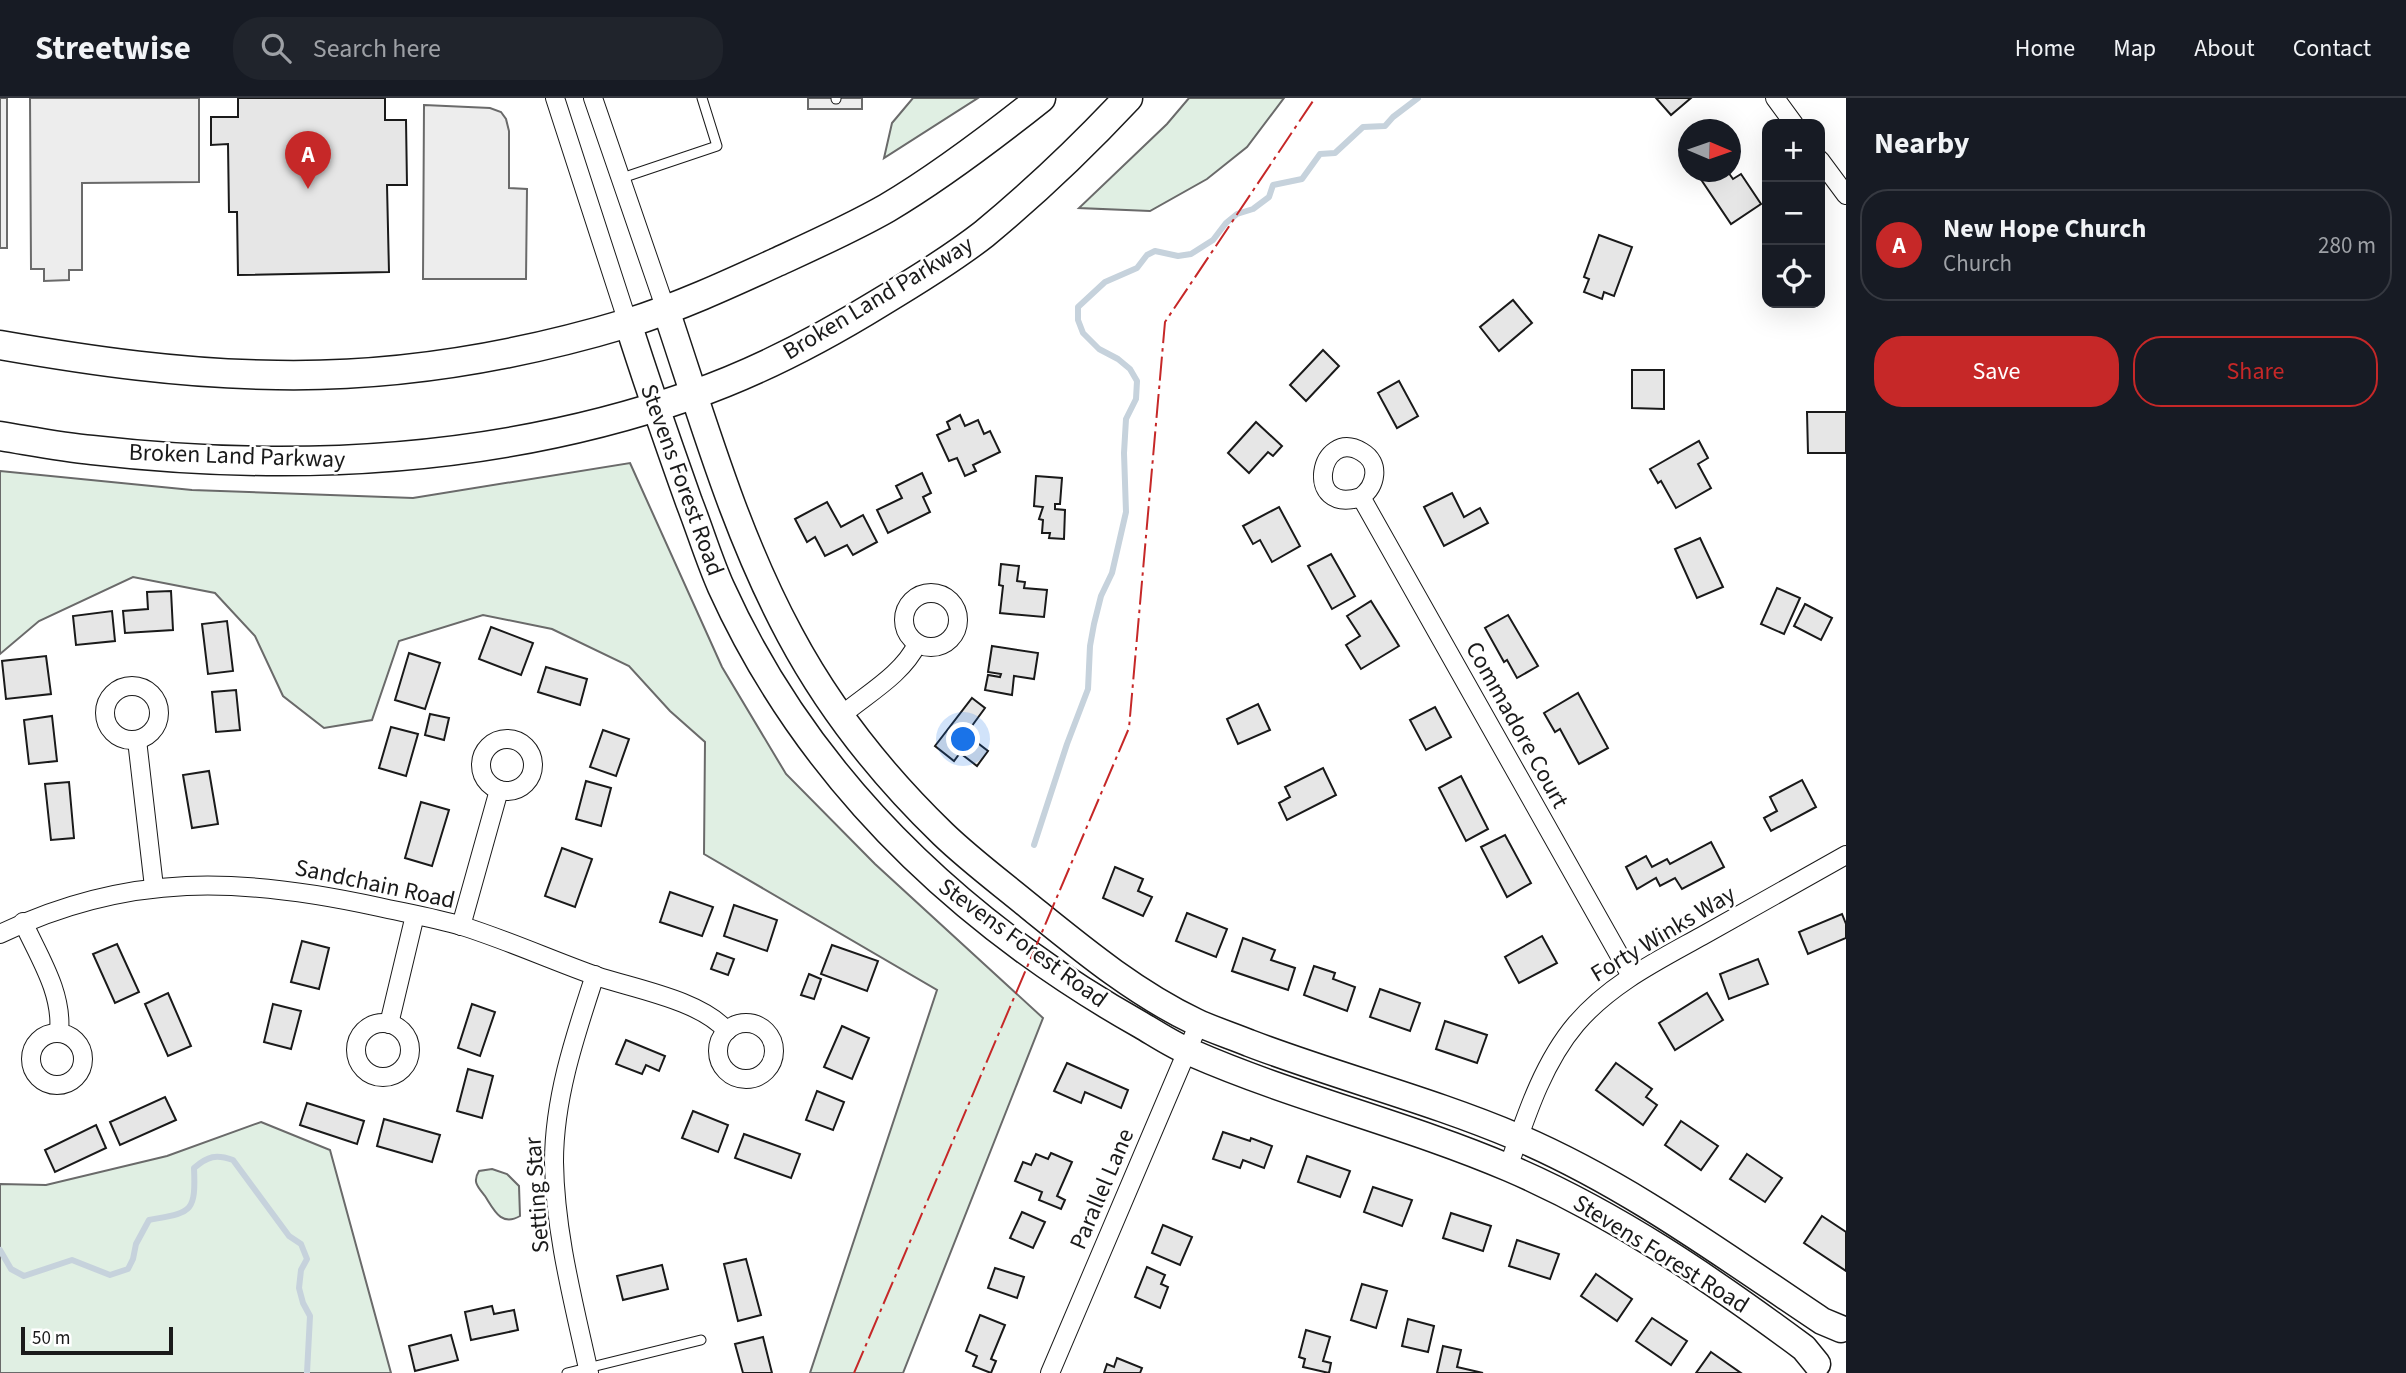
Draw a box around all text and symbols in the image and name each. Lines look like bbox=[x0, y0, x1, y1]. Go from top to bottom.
search box bbox=[233, 17, 723, 80]
text: Streetwise bbox=[35, 25, 191, 72]
icon: search bbox=[257, 29, 295, 67]
text: Search here bbox=[313, 30, 441, 67]
text: Home bbox=[2015, 31, 2075, 66]
text: Map bbox=[2113, 31, 2156, 66]
text: About bbox=[2194, 31, 2255, 66]
text: Contact bbox=[2293, 31, 2371, 66]
north arrow bbox=[1678, 119, 1741, 182]
map controls bbox=[1762, 119, 1825, 308]
button: + bbox=[1762, 119, 1825, 182]
text: Nearby bbox=[1874, 122, 1969, 165]
pin: A bbox=[285, 131, 331, 189]
button: − bbox=[1762, 182, 1825, 245]
text: New Hope Church bbox=[1943, 210, 2146, 247]
street label: Broken Land Parkway bbox=[776, 227, 980, 369]
text: A bbox=[1892, 229, 1906, 262]
text: 280 m bbox=[2318, 229, 2376, 262]
button: locate bbox=[1762, 245, 1825, 308]
text: Church bbox=[1943, 247, 2012, 280]
button: Save bbox=[1874, 336, 2119, 407]
button: Share bbox=[2133, 336, 2378, 407]
street label: Stevens Forest Road bbox=[631, 379, 733, 581]
street label: Broken Land Parkway bbox=[128, 435, 346, 477]
street label: Commadore Court bbox=[1457, 635, 1577, 815]
your location bbox=[946, 722, 980, 756]
street label: Sandchain Road bbox=[292, 850, 458, 918]
street label: Stevens Forest Road bbox=[931, 870, 1115, 1016]
street label: Forty Winks Way bbox=[1584, 877, 1742, 991]
street label: Parallel Lane bbox=[1061, 1123, 1143, 1255]
street label: Setting Star bbox=[515, 1135, 559, 1254]
street label: Stevens Forest Road bbox=[1566, 1186, 1756, 1322]
scale bar bbox=[21, 1324, 173, 1356]
text: 50 m bbox=[32, 1325, 70, 1352]

